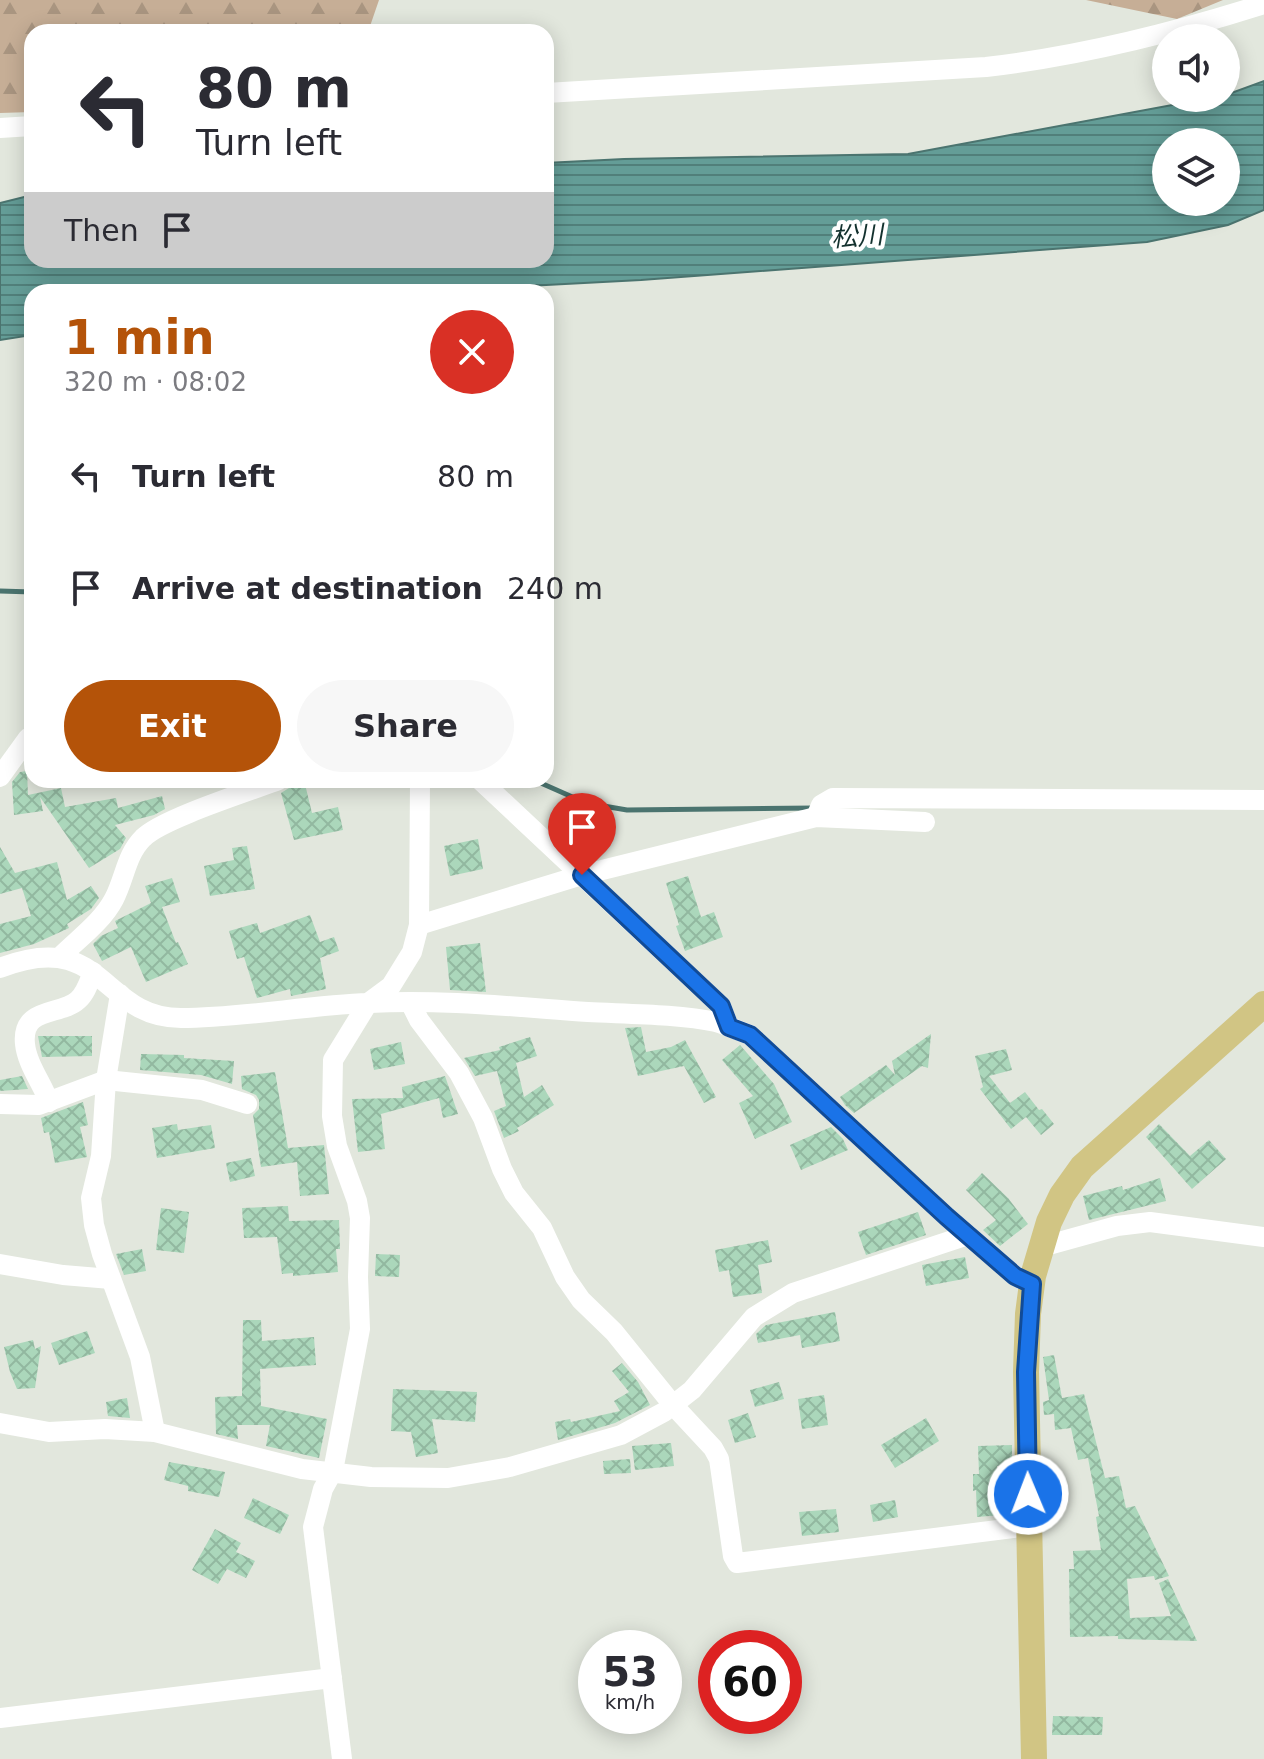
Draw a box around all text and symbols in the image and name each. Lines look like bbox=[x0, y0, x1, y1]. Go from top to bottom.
map controls bbox=[1152, 24, 1240, 216]
button: sound bbox=[1152, 24, 1240, 112]
text: 80 m bbox=[196, 55, 352, 120]
icon: left bbox=[64, 56, 168, 160]
text: Turn left bbox=[196, 122, 342, 163]
button: layers bbox=[1152, 128, 1240, 216]
icon: arrive bbox=[155, 208, 199, 252]
text: Then bbox=[64, 213, 139, 248]
water label: 松川 bbox=[830, 219, 887, 253]
text: 1 min bbox=[64, 309, 215, 365]
button: close bbox=[430, 310, 514, 394]
text: 320 m · 08:02 bbox=[64, 367, 247, 397]
icon: left bbox=[64, 454, 108, 498]
text: Turn left bbox=[132, 459, 275, 494]
text: 80 m bbox=[437, 459, 514, 494]
icon: arrive bbox=[64, 566, 108, 610]
text: Arrive at destination bbox=[132, 571, 483, 606]
text: 240 m bbox=[507, 571, 603, 606]
button: Exit bbox=[64, 680, 281, 772]
button: Share bbox=[297, 680, 514, 772]
pin bbox=[548, 793, 616, 875]
icon: arrive bbox=[560, 805, 604, 849]
position arrow bbox=[986, 1452, 1070, 1536]
speed limit sign: 60 bbox=[698, 1630, 802, 1734]
text: 53 bbox=[602, 1649, 658, 1695]
text: km/h bbox=[605, 1690, 655, 1714]

